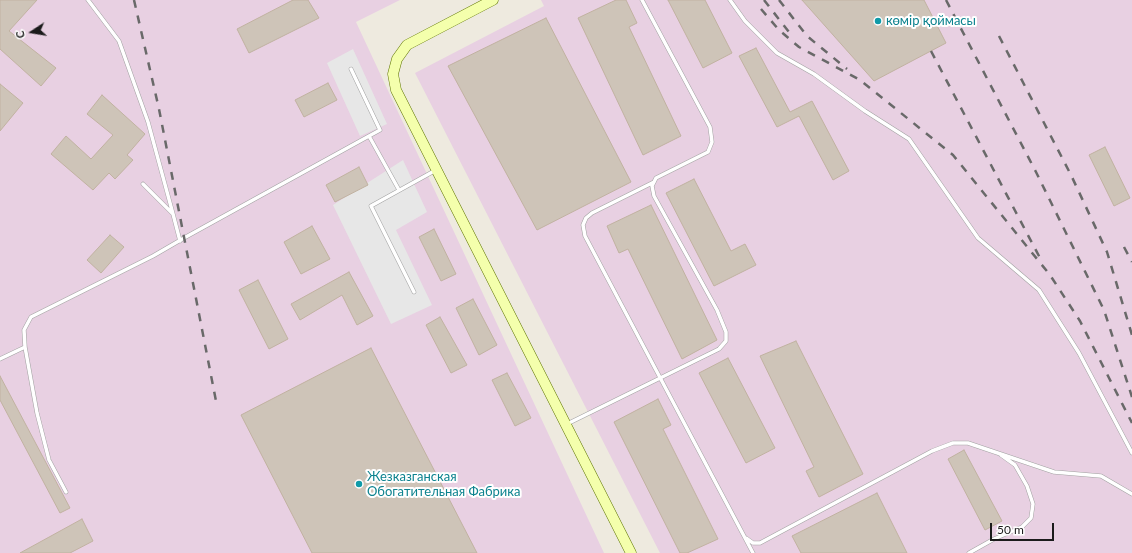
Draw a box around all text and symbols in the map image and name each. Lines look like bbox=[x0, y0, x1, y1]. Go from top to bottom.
north arrow bbox=[12, 12, 52, 52]
place label: көмір қоймасы bbox=[886, 13, 976, 29]
marker: көмір қоймасы bbox=[873, 16, 883, 26]
text: С bbox=[13, 30, 27, 40]
place label: Жезказганская Обогатительная Фабрика bbox=[367, 469, 520, 500]
marker: Жезказганская Обогатительная Фабрика bbox=[354, 479, 364, 489]
scale bar bbox=[992, 515, 1056, 541]
text: 50 m bbox=[997, 522, 1024, 537]

